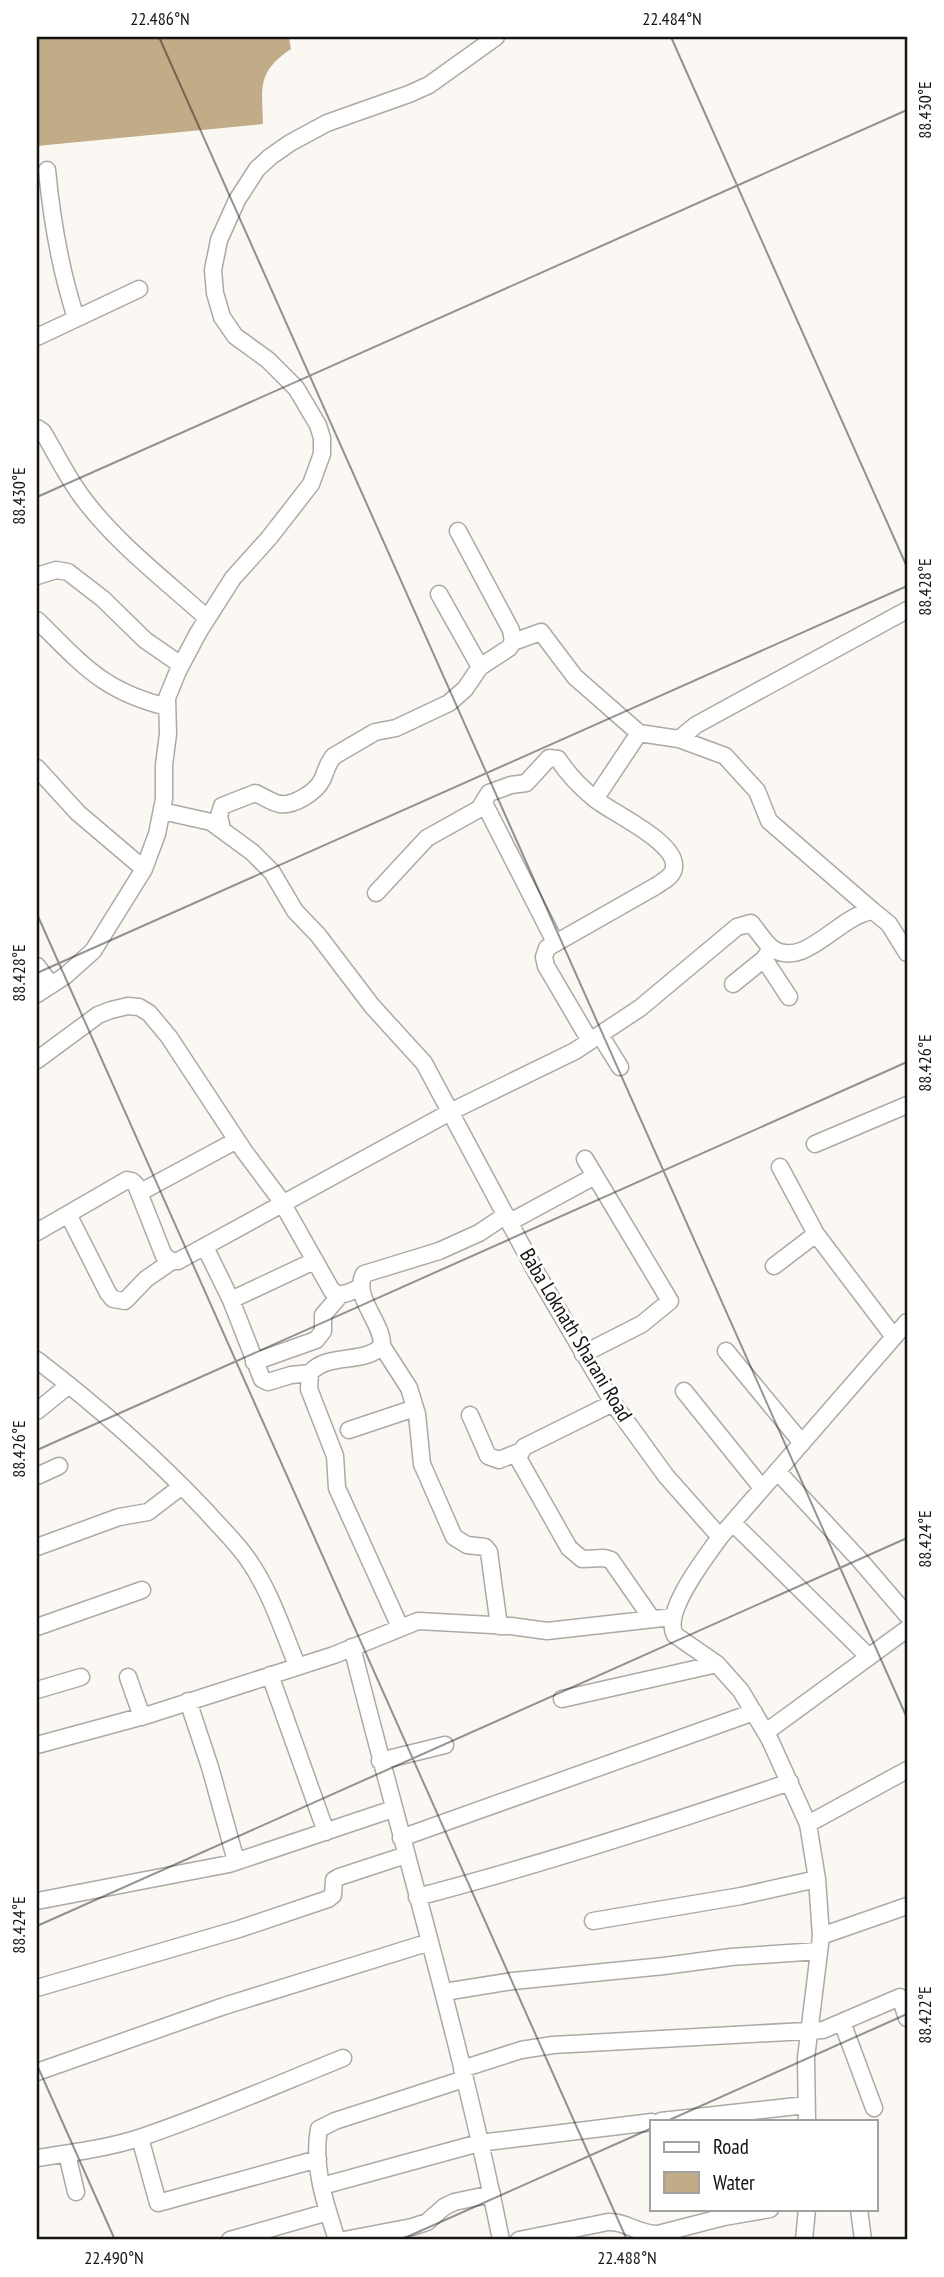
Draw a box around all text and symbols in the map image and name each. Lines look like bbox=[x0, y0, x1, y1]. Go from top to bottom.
text: 22.486°N bbox=[130, 7, 190, 30]
text: 22.484°N bbox=[642, 7, 702, 30]
text: 88.430°E bbox=[913, 81, 936, 139]
text: 88.430°E bbox=[7, 467, 30, 525]
text: 88.428°E bbox=[913, 558, 936, 616]
text: 88.428°E bbox=[7, 944, 30, 1002]
text: 88.426°E bbox=[913, 1034, 936, 1092]
street label: Baba Loknath Sharani Road bbox=[514, 1243, 639, 1426]
text: 88.426°E bbox=[7, 1420, 30, 1478]
text: 88.424°E bbox=[913, 1510, 936, 1568]
text: 88.424°E bbox=[7, 1896, 30, 1954]
text: 88.422°E bbox=[913, 1986, 936, 2044]
legend bbox=[650, 2120, 878, 2210]
text: Road bbox=[713, 2133, 749, 2160]
text: Water bbox=[713, 2169, 755, 2196]
text: 22.490°N bbox=[84, 2246, 144, 2269]
text: 22.488°N bbox=[597, 2246, 657, 2269]

